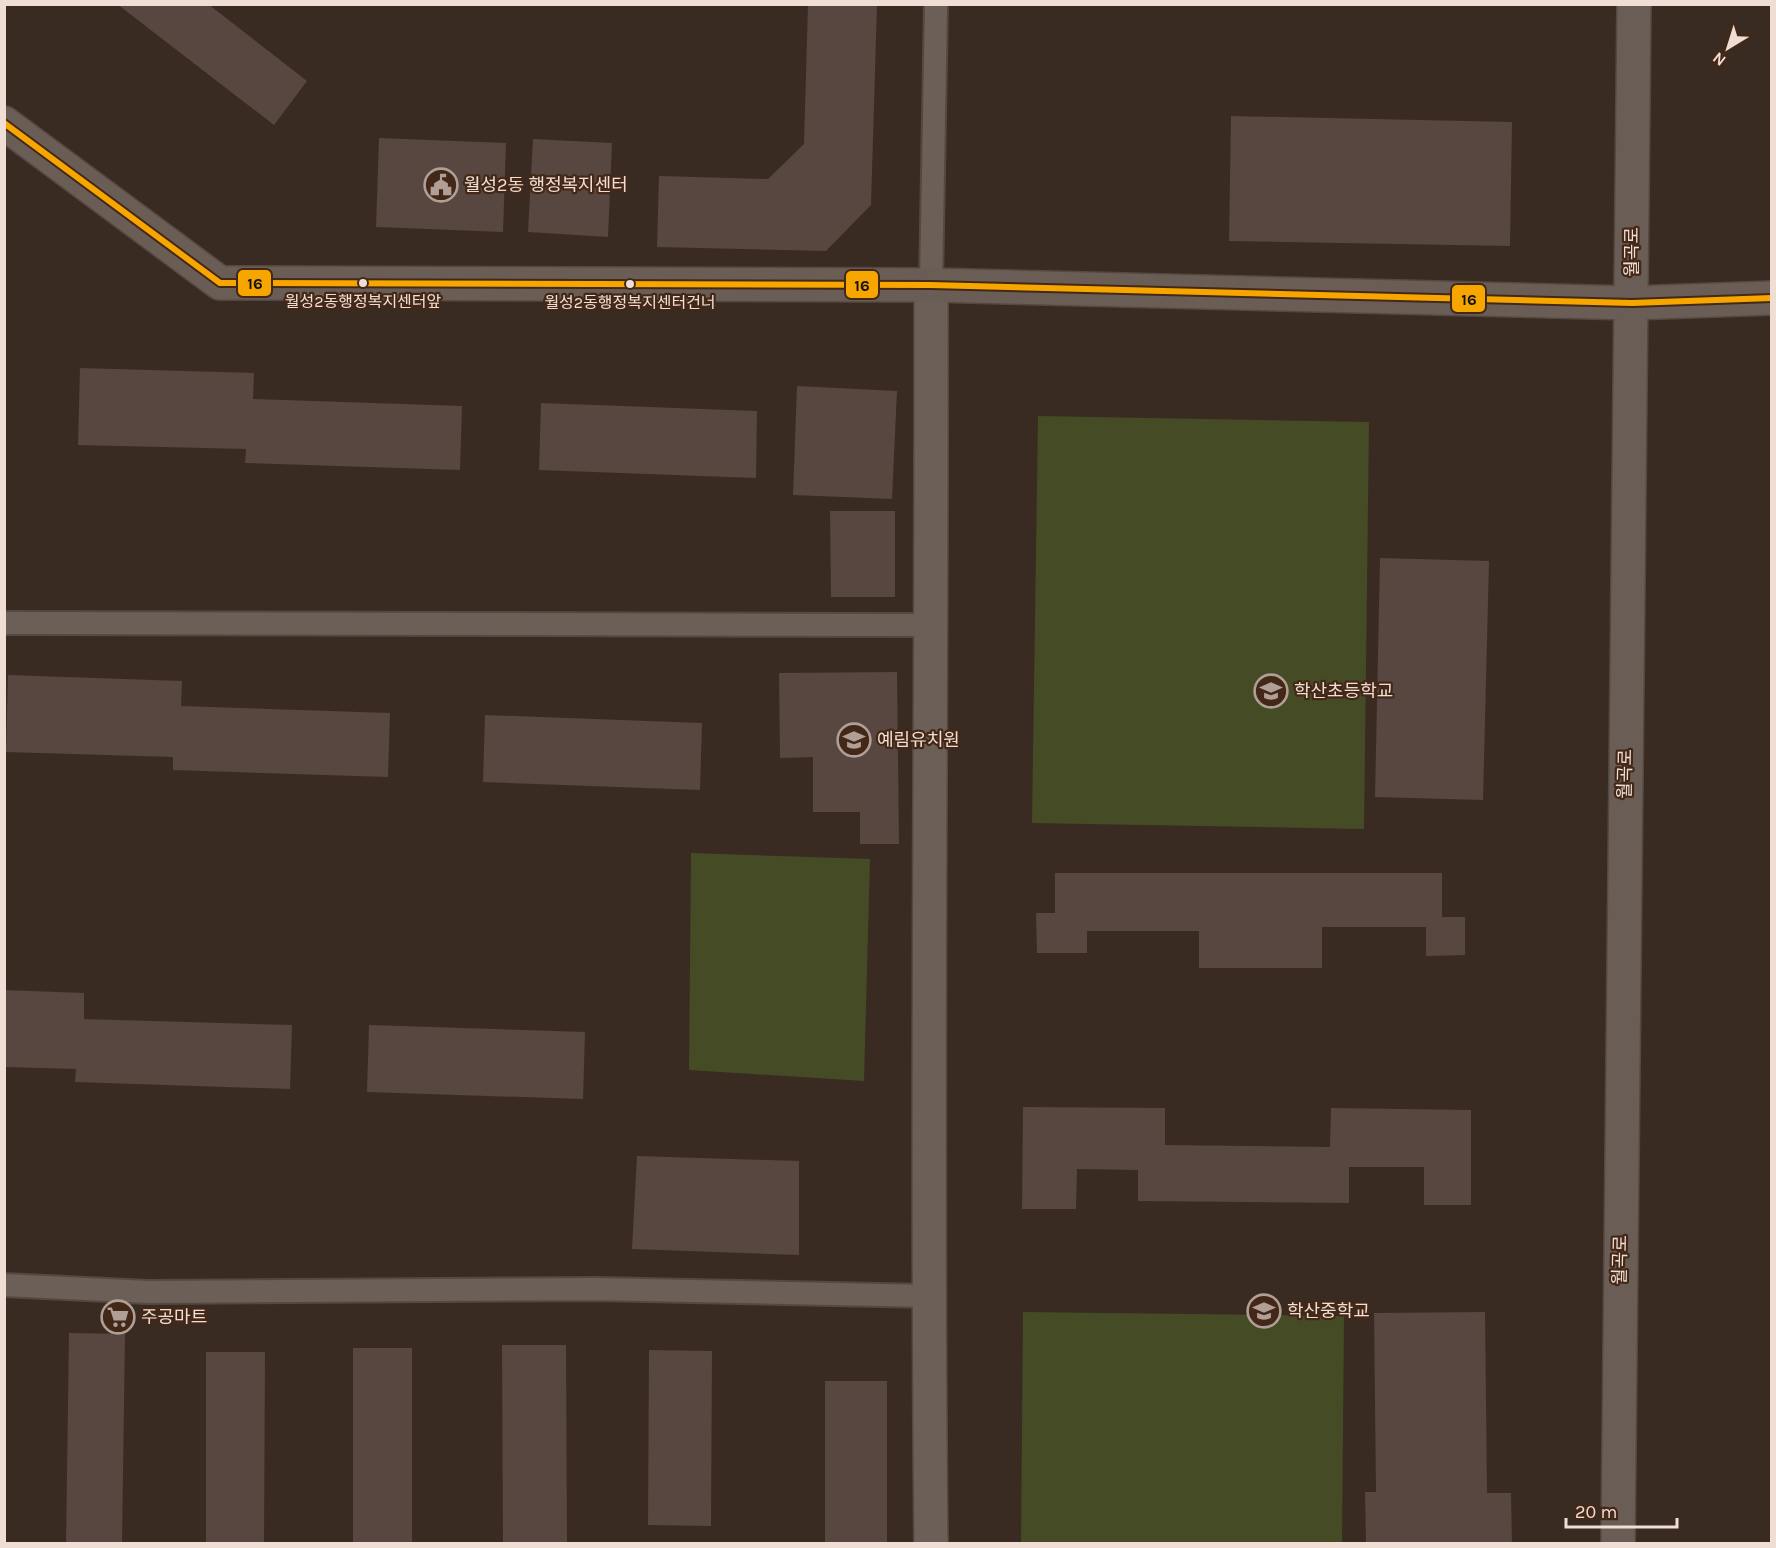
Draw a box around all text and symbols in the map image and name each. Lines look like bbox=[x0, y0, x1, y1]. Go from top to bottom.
north arrow bbox=[1698, 18, 1758, 78]
text: N bbox=[1709, 48, 1729, 70]
public building icon: 월성2동 행정복지센터 bbox=[423, 167, 459, 203]
place label: 월성2동 행정복지센터 bbox=[464, 174, 628, 196]
street label: 월곡로 bbox=[1621, 227, 1643, 277]
line badge: 16 bbox=[237, 269, 272, 297]
line badge: 16 bbox=[845, 270, 879, 299]
text: 16 bbox=[247, 274, 263, 293]
text: 16 bbox=[854, 276, 870, 295]
marker: 월성2동행정복지센터앞 bbox=[357, 277, 369, 289]
marker: 월성2동행정복지센터건너 bbox=[624, 278, 636, 290]
line badge: 16 bbox=[1451, 284, 1486, 313]
text: 16 bbox=[1461, 290, 1477, 309]
place label: 월성2동행정복지센터앞 bbox=[285, 292, 442, 311]
place label: 월성2동행정복지센터건너 bbox=[544, 293, 716, 312]
school or university icon: 학산초등학교 bbox=[1253, 673, 1289, 709]
place label: 학산초등학교 bbox=[1294, 680, 1393, 702]
school or university icon: 예림유치원 bbox=[836, 722, 872, 758]
place label: 예림유치원 bbox=[877, 729, 960, 751]
street label: 월곡로 bbox=[1614, 749, 1636, 799]
street label: 월곡로 bbox=[1609, 1235, 1631, 1285]
school or university icon: 학산중학교 bbox=[1246, 1293, 1282, 1329]
supermarket icon: 주공마트 bbox=[100, 1299, 136, 1335]
place label: 학산중학교 bbox=[1287, 1300, 1370, 1322]
place label: 주공마트 bbox=[141, 1306, 207, 1328]
scale bar bbox=[1566, 1491, 1677, 1529]
text: 20 m bbox=[1575, 1501, 1617, 1523]

